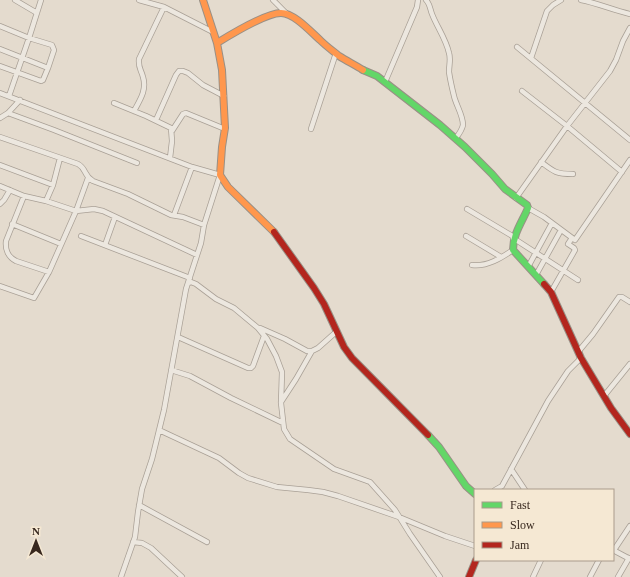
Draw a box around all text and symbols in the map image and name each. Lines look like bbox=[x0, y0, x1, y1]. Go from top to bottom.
legend bbox=[474, 489, 614, 561]
text: Fast bbox=[510, 498, 531, 512]
text: Slow bbox=[510, 518, 535, 532]
north arrow bbox=[16, 521, 56, 561]
text: N bbox=[32, 525, 40, 537]
text: Jam bbox=[510, 538, 530, 552]

